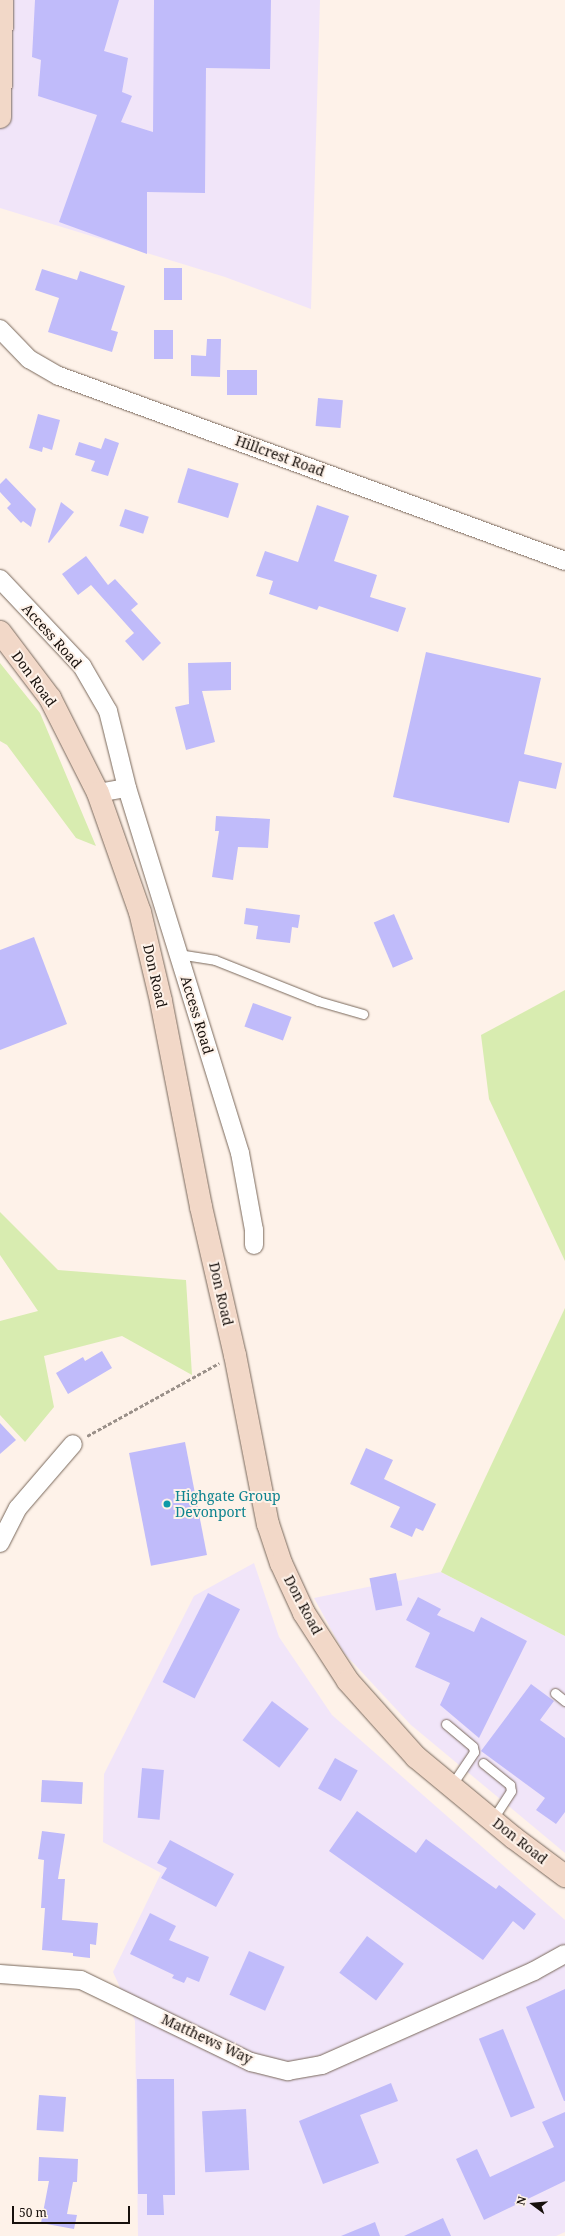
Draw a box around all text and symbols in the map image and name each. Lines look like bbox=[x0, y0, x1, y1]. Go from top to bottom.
street label: Hillcrest Road bbox=[233, 432, 327, 480]
street label: Access Road bbox=[19, 600, 85, 672]
street label: Don Road bbox=[8, 648, 60, 710]
street label: Don Road bbox=[140, 943, 170, 1009]
street label: Access Road bbox=[177, 974, 217, 1056]
street label: Don Road bbox=[206, 1261, 236, 1327]
place label: Highgate Group Devonport bbox=[175, 1488, 281, 1520]
marker: Highgate Group Devonport bbox=[162, 1499, 172, 1509]
street label: Don Road bbox=[280, 1573, 326, 1637]
street label: Don Road bbox=[489, 1814, 551, 1868]
street label: Matthews Way bbox=[159, 2011, 255, 2067]
north arrow bbox=[513, 2184, 553, 2224]
text: N bbox=[513, 2194, 529, 2207]
scale bar bbox=[14, 2198, 132, 2224]
text: 50 m bbox=[19, 2204, 47, 2221]

